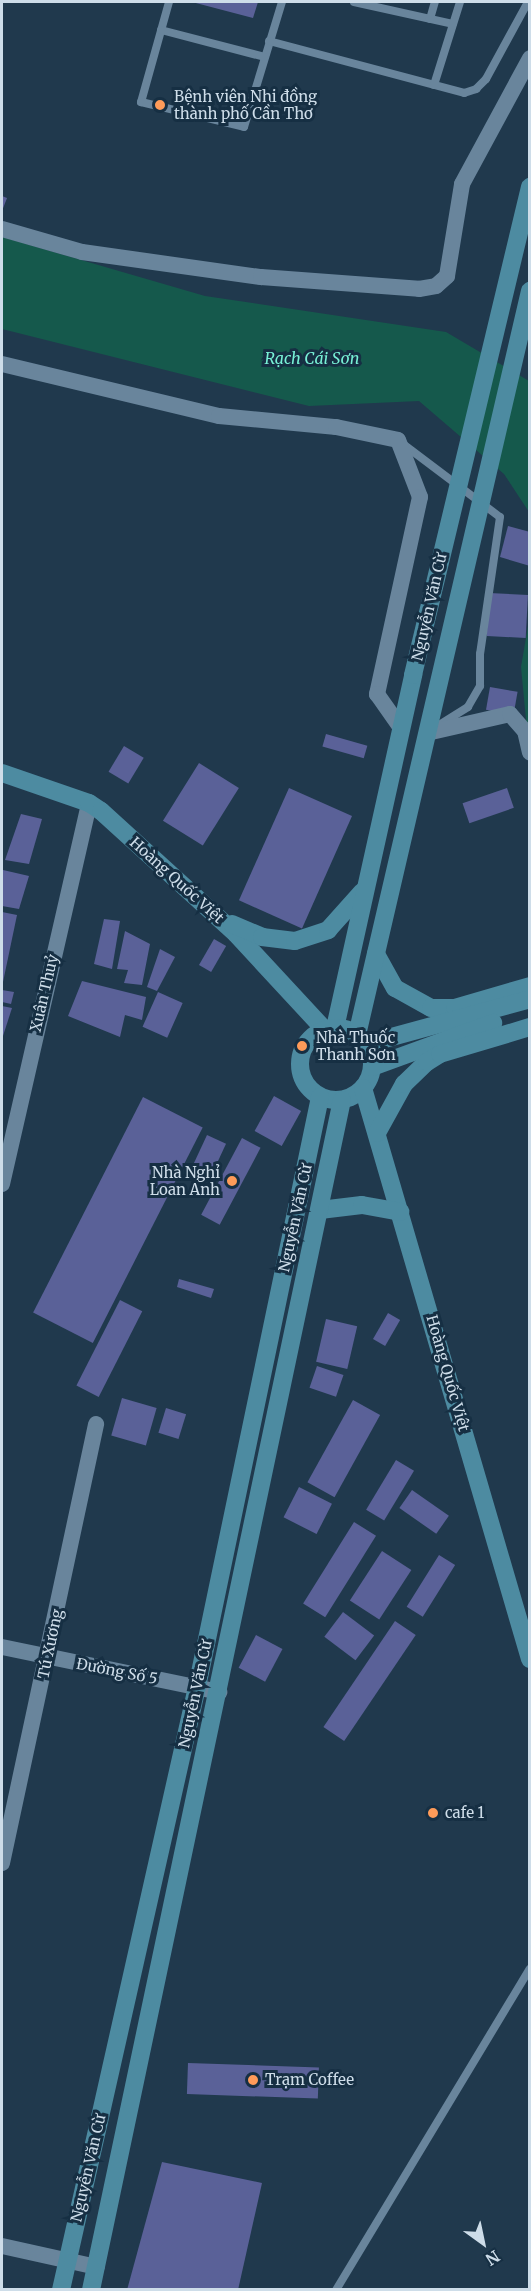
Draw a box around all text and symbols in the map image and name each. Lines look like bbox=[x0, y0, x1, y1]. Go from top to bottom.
place label: Bệnh viện Nhi đồng thành phố Cần Thơ bbox=[174, 87, 317, 122]
marker: Bệnh viện Nhi đồng thành phố Cần Thơ bbox=[151, 96, 169, 114]
water label: Rạch Cái Sơn bbox=[265, 348, 359, 368]
street label: Nguyễn Văn Cừ bbox=[408, 551, 450, 663]
street label: Hoàng Quốc Việt bbox=[126, 833, 228, 927]
street label: Xuân Thuỷ bbox=[26, 952, 62, 1034]
place label: Nhà Thuốc Thanh Sơn bbox=[316, 1028, 396, 1063]
marker: Nhà Thuốc Thanh Sơn bbox=[293, 1037, 311, 1055]
street label: Nguyễn Văn Cừ bbox=[275, 1162, 315, 1274]
place label: Nhà Nghỉ Loan Anh bbox=[150, 1163, 220, 1198]
marker: Nhà Nghỉ Loan Anh bbox=[225, 1174, 239, 1188]
street label: Hoàng Quốc Việt bbox=[423, 1313, 473, 1433]
street label: Tú Xương bbox=[34, 1607, 66, 1681]
street label: Nguyễn Văn Cừ bbox=[175, 1638, 215, 1750]
street label: Đường Số 5 bbox=[75, 1654, 159, 1688]
place label: cafe 1 bbox=[445, 1804, 484, 1822]
marker: cafe 1 bbox=[426, 1806, 440, 1820]
place label: Trạm Coffee bbox=[265, 2071, 354, 2089]
marker: Trạm Coffee bbox=[246, 2073, 260, 2087]
street label: Nguyễn Văn Cừ bbox=[67, 2112, 109, 2224]
north arrow bbox=[453, 2213, 513, 2273]
text: N bbox=[482, 2246, 504, 2270]

